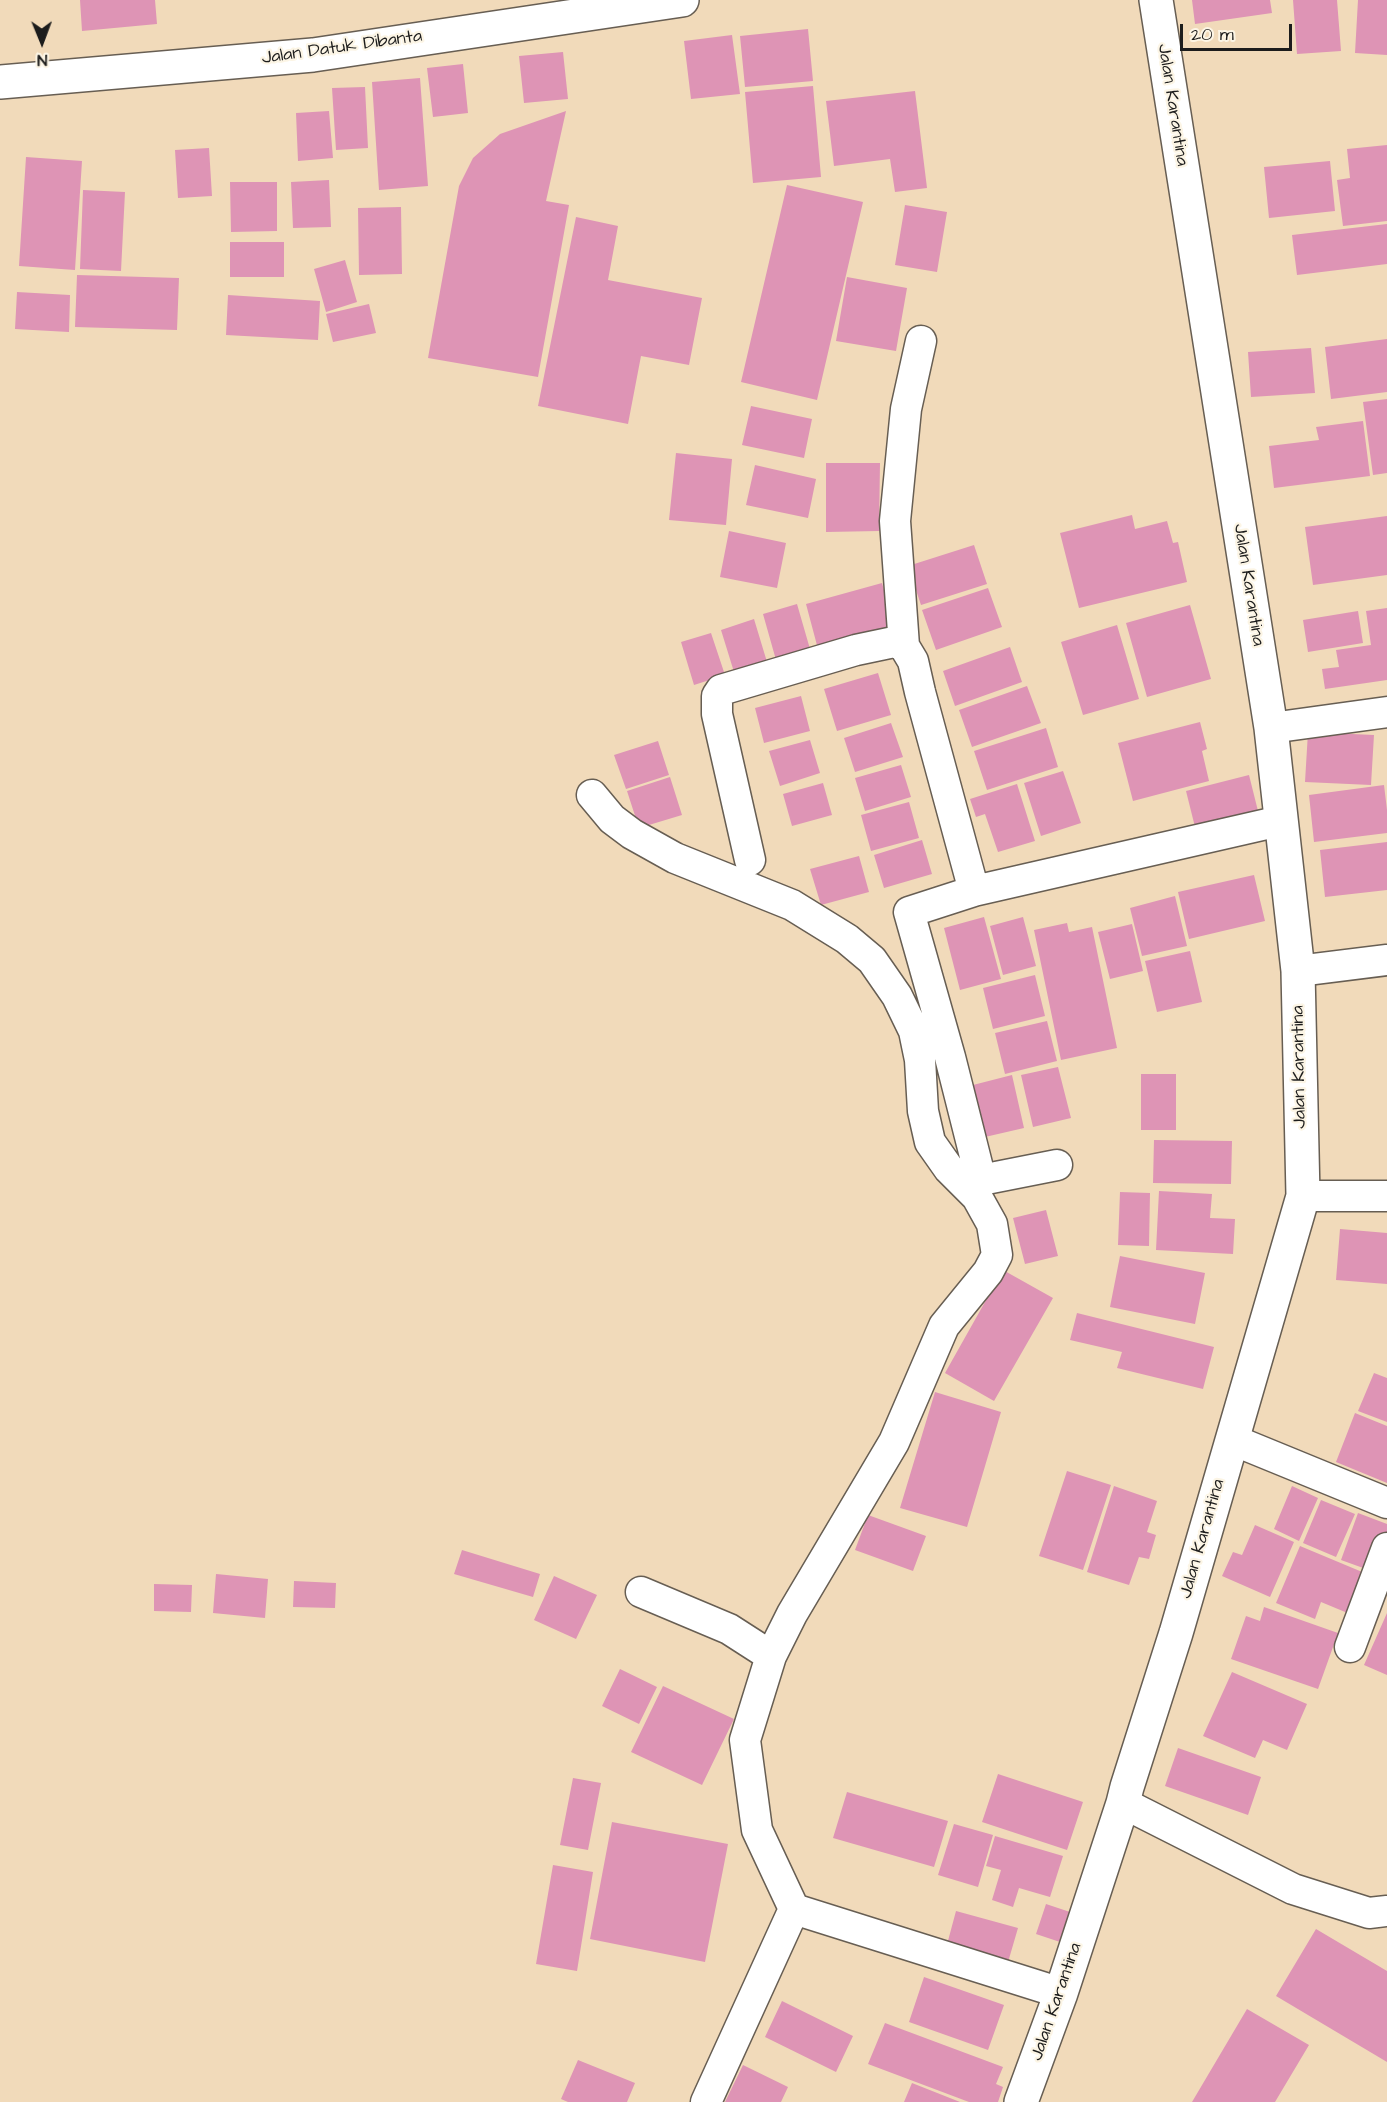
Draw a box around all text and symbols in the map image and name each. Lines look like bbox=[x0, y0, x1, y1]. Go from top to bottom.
north arrow bbox=[12, 12, 72, 72]
scale bar bbox=[1183, 12, 1296, 50]
text: 20 m bbox=[1191, 22, 1234, 47]
street label: Jalan Datuk Dibanta bbox=[261, 26, 423, 70]
street label: Jalan Karantina bbox=[1152, 42, 1192, 168]
text: N bbox=[37, 49, 48, 71]
street label: Jalan Karantina bbox=[1228, 522, 1268, 648]
street label: Jalan Karantina bbox=[1288, 1005, 1312, 1129]
street label: Jalan Karantina bbox=[1176, 1477, 1230, 1601]
street label: Jalan Karantina bbox=[1027, 1940, 1087, 2064]

